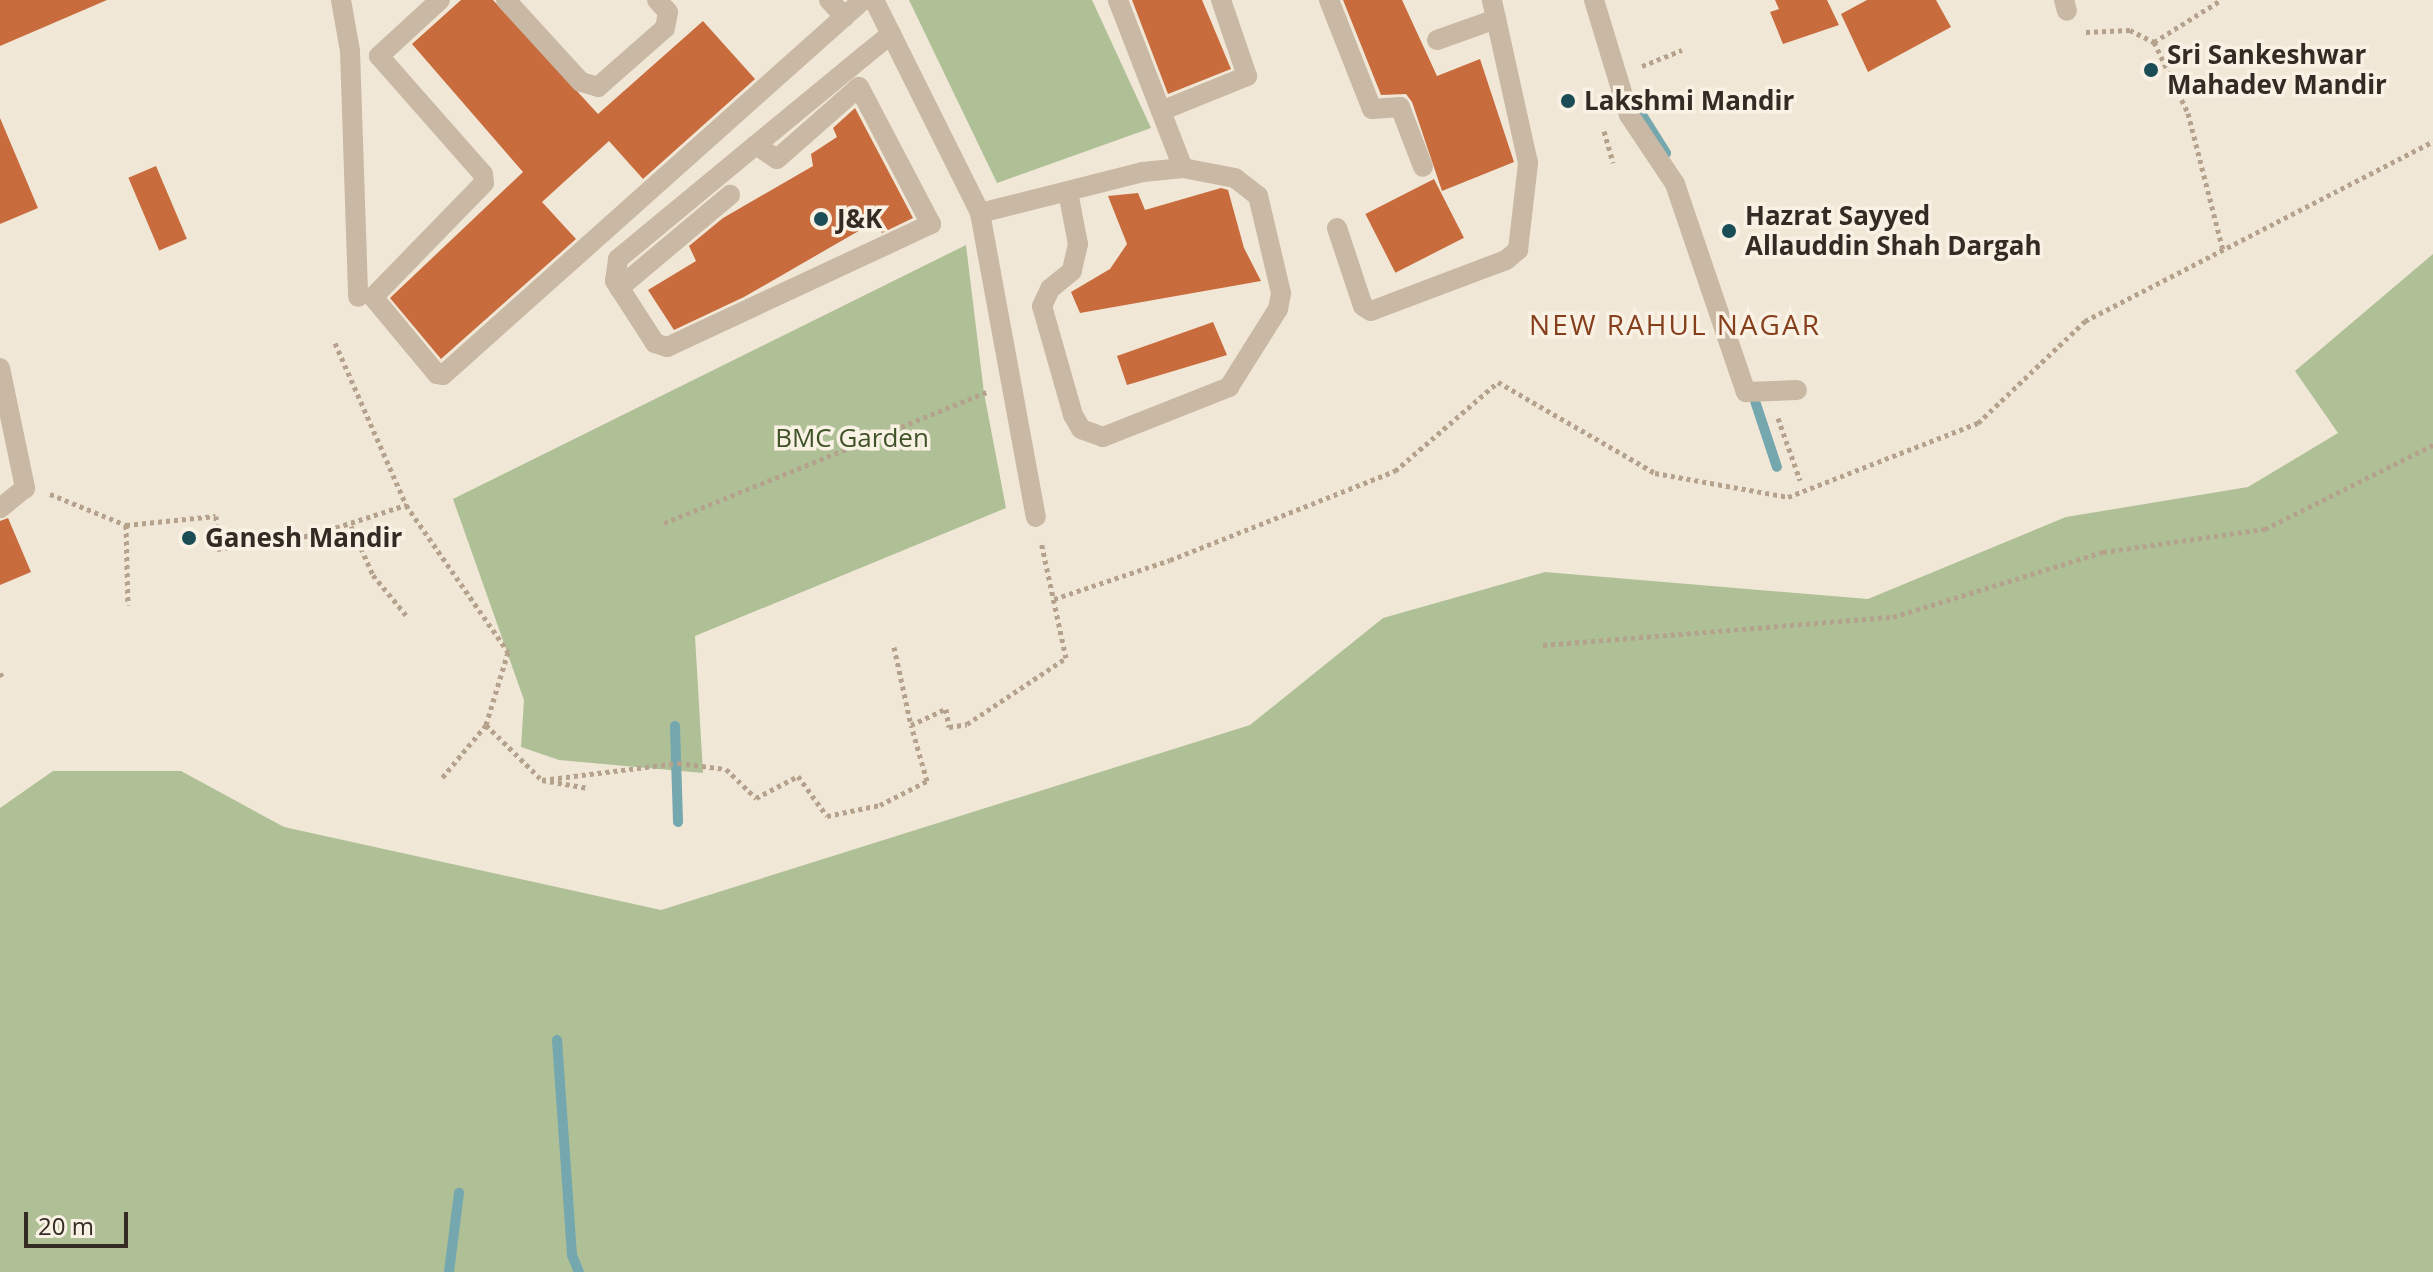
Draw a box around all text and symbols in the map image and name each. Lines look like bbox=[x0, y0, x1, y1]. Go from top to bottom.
place label: Sri Sankeshwar Mahadev Mandir bbox=[2167, 39, 2387, 100]
marker: Sri Sankeshwar Mahadev Mandir bbox=[2142, 61, 2160, 79]
place label: Lakshmi Mandir bbox=[1584, 85, 1794, 117]
marker: Lakshmi Mandir bbox=[1559, 92, 1577, 110]
place label: Hazrat Sayyed Allauddin Shah Dargah bbox=[1745, 200, 2041, 262]
place label: J&K bbox=[837, 203, 882, 235]
marker: J&K bbox=[812, 210, 830, 228]
marker: Hazrat Sayyed Allauddin Shah Dargah bbox=[1720, 222, 1738, 240]
district label: NEW RAHUL NAGAR bbox=[1529, 307, 1821, 341]
park label: BMC Garden bbox=[775, 422, 929, 454]
place label: Ganesh Mandir bbox=[205, 522, 402, 554]
marker: Ganesh Mandir bbox=[180, 529, 198, 547]
scale bar bbox=[28, 1196, 132, 1246]
text: 20 m bbox=[38, 1209, 94, 1242]

